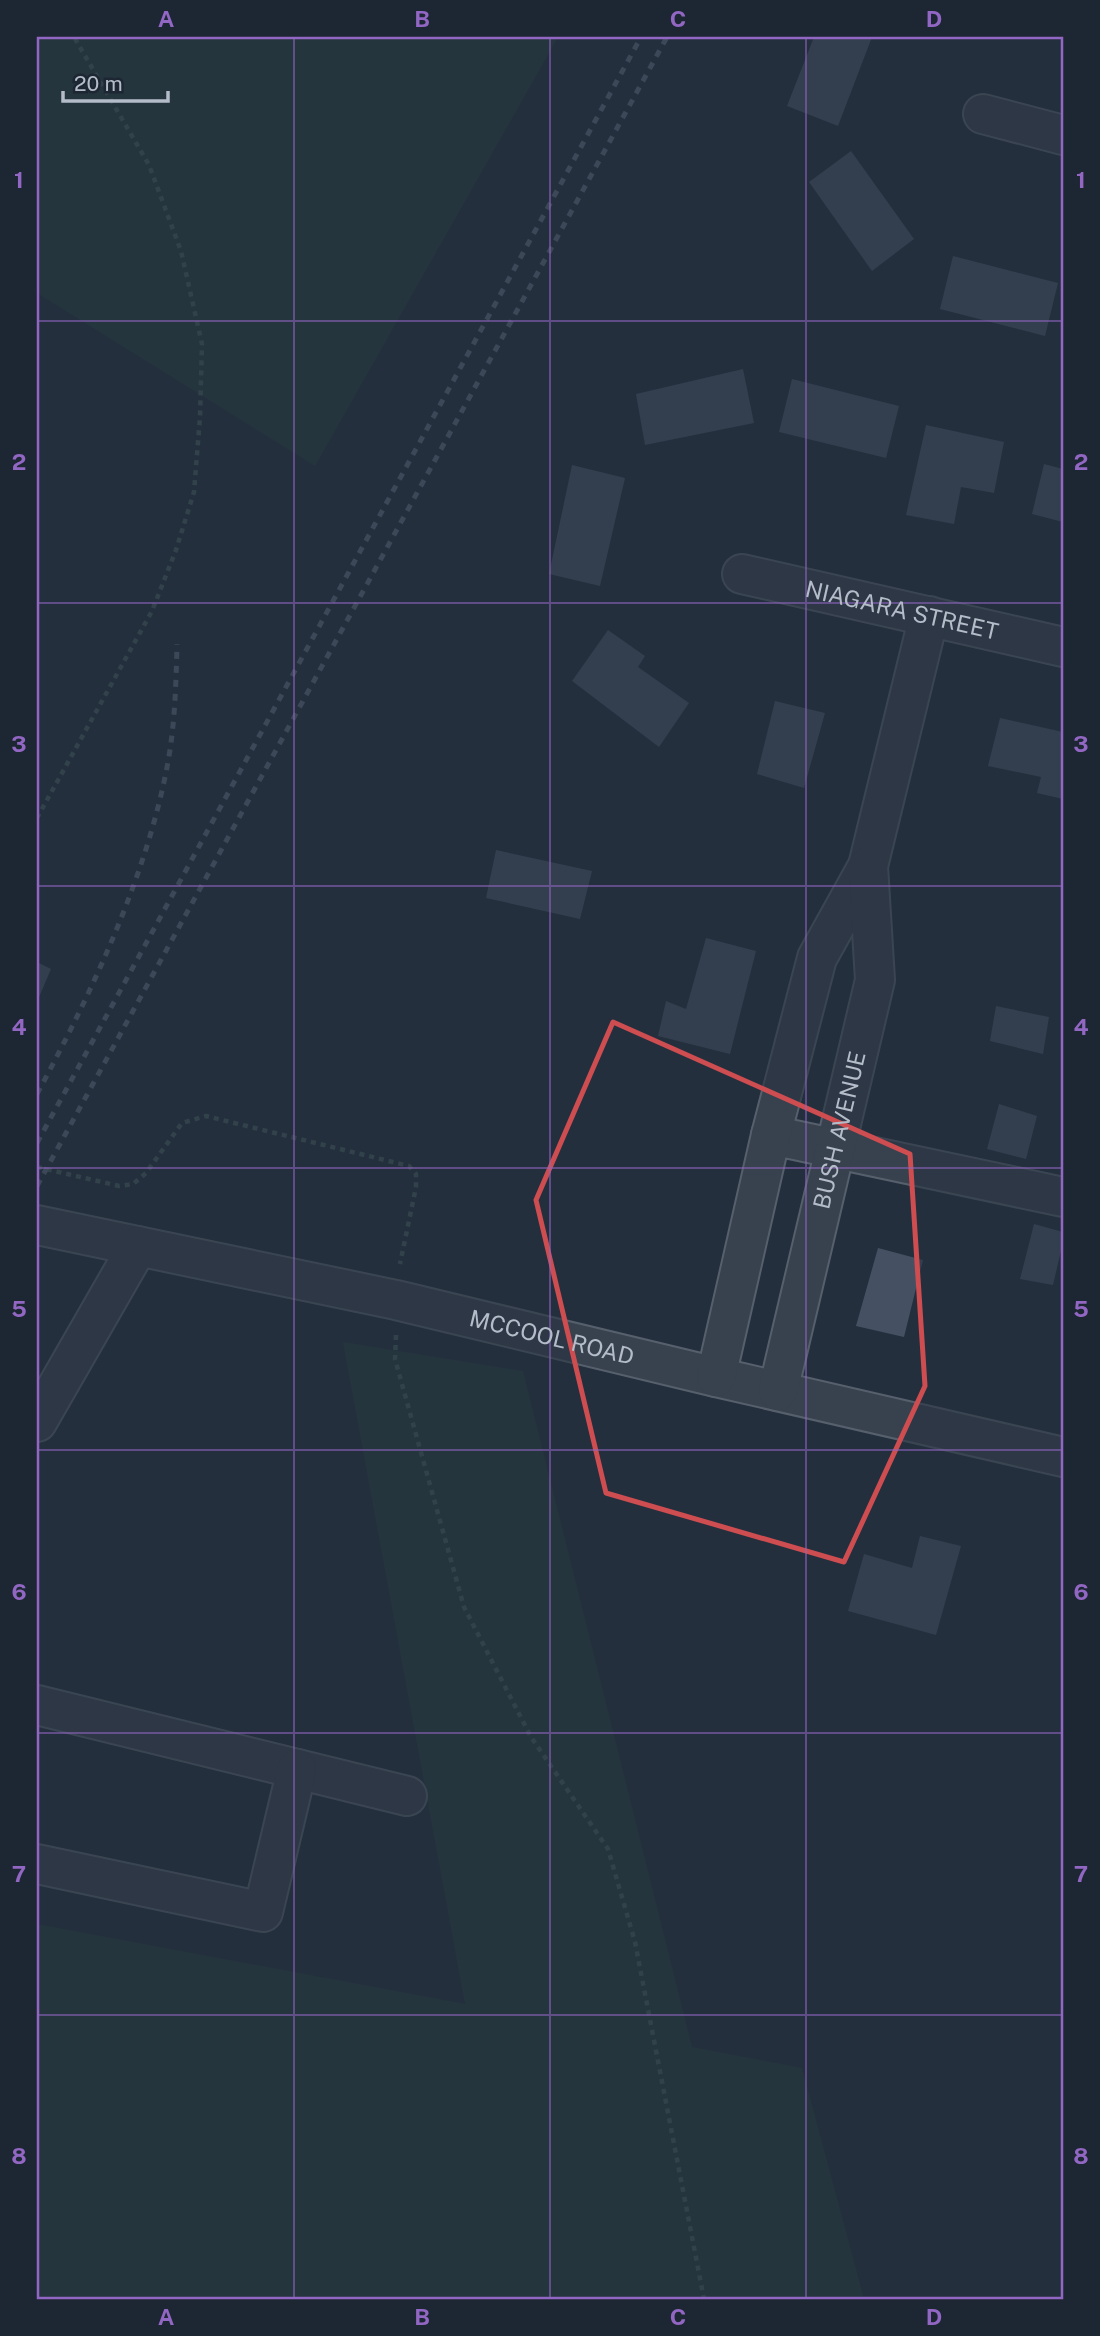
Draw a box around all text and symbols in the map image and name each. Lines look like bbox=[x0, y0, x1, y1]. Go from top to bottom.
text: A bbox=[158, 5, 175, 32]
text: B bbox=[414, 5, 430, 32]
text: C bbox=[670, 5, 686, 32]
text: D bbox=[926, 5, 942, 32]
scale bar bbox=[63, 60, 168, 104]
text: 20 m bbox=[74, 71, 123, 96]
text: 1 bbox=[14, 166, 24, 193]
text: 1 bbox=[1076, 166, 1086, 193]
text: 2 bbox=[12, 448, 26, 475]
text: 2 bbox=[1074, 448, 1088, 475]
street label: NIAGARA STREET bbox=[803, 575, 1002, 645]
text: 3 bbox=[11, 730, 27, 757]
text: 3 bbox=[1073, 730, 1089, 757]
text: 4 bbox=[11, 1013, 27, 1040]
text: 4 bbox=[1073, 1013, 1089, 1040]
street label: BUSH AVENUE bbox=[807, 1048, 871, 1212]
text: 5 bbox=[11, 1295, 27, 1322]
text: 5 bbox=[1073, 1295, 1089, 1322]
street label: MCCOOL ROAD bbox=[467, 1304, 637, 1370]
text: 6 bbox=[11, 1578, 27, 1605]
text: 6 bbox=[1073, 1578, 1089, 1605]
text: 7 bbox=[12, 1860, 26, 1887]
text: 7 bbox=[1074, 1860, 1088, 1887]
text: 8 bbox=[11, 2142, 27, 2169]
text: 8 bbox=[1073, 2142, 1089, 2169]
text: A bbox=[158, 2303, 175, 2330]
text: B bbox=[414, 2303, 430, 2330]
text: C bbox=[670, 2303, 686, 2330]
text: D bbox=[926, 2303, 942, 2330]

